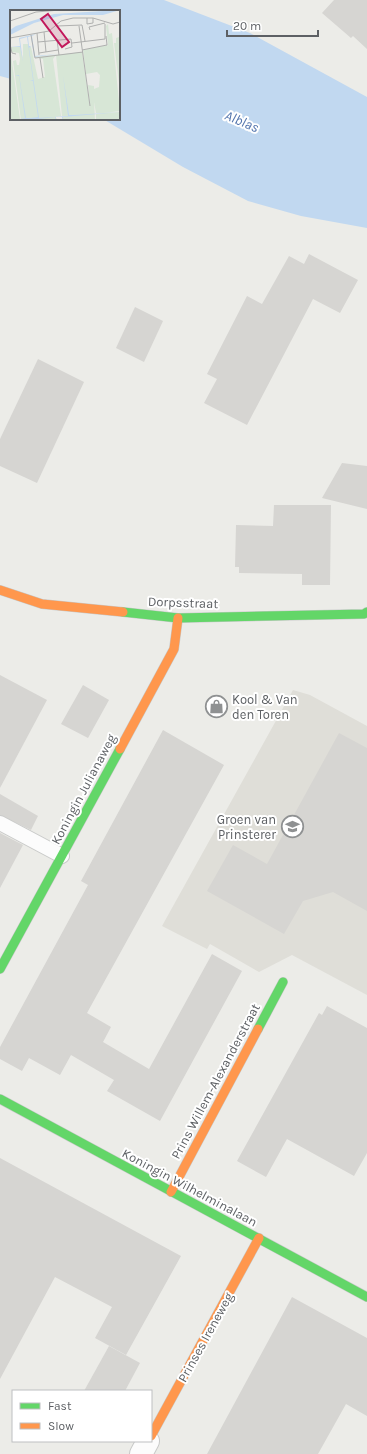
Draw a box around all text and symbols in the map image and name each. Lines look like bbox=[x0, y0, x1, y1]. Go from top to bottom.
inset map bbox=[10, 10, 120, 120]
scale bar bbox=[227, 12, 318, 38]
text: 20 m bbox=[233, 19, 261, 33]
water label: Alblas bbox=[222, 107, 262, 136]
street label: Dorpsstraat bbox=[148, 594, 219, 611]
place label: Kool & Van den Toren bbox=[232, 692, 298, 722]
shop icon: Kool & Van den Toren bbox=[203, 693, 229, 719]
street label: Koningin Julianaweg bbox=[48, 731, 119, 847]
place label: Groen van Prinsterer bbox=[217, 812, 276, 842]
school or university icon: Groen van Prinsterer bbox=[279, 813, 305, 839]
street label: Prins Willem-Alexanderstraat bbox=[168, 1001, 263, 1161]
street label: Koningin Wilhelminalaan bbox=[120, 1145, 260, 1229]
street label: Prinses Ireneweg bbox=[175, 1289, 237, 1385]
legend bbox=[12, 1390, 152, 1442]
text: Fast bbox=[48, 1399, 72, 1413]
text: Slow bbox=[48, 1419, 74, 1433]

